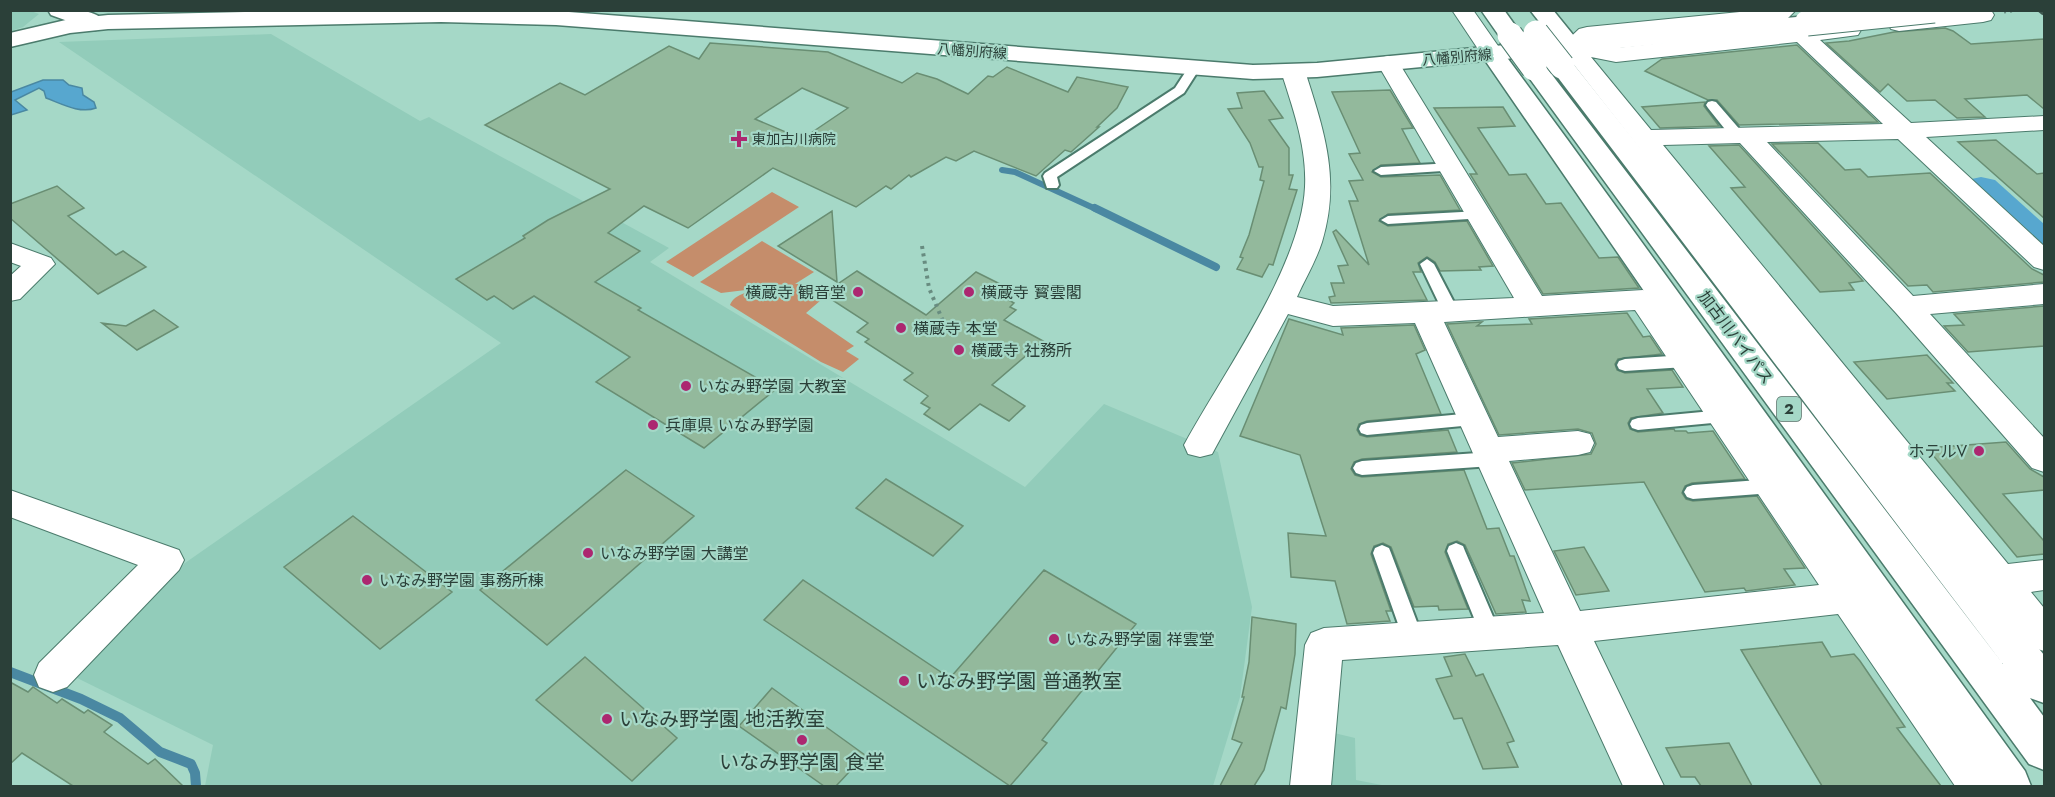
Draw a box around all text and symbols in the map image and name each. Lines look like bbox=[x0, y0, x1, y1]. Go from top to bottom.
street label: 八幡別府線 bbox=[936, 39, 1008, 63]
street label: 八幡別府線 bbox=[1421, 44, 1493, 70]
place label: 東加古川病院 bbox=[752, 129, 836, 149]
marker: 東加古川病院 bbox=[730, 130, 748, 148]
place label: 横蔵寺 観音堂 bbox=[745, 281, 846, 304]
place label: 横蔵寺 寳雲閣 bbox=[981, 281, 1082, 304]
marker: 横蔵寺 観音堂 bbox=[851, 285, 865, 299]
marker: 横蔵寺 寳雲閣 bbox=[962, 285, 976, 299]
street label: 加古川バイパス bbox=[1693, 286, 1778, 389]
place label: 横蔵寺 本堂 bbox=[913, 317, 998, 340]
marker: 横蔵寺 本堂 bbox=[894, 321, 908, 335]
place label: 横蔵寺 社務所 bbox=[971, 339, 1072, 362]
marker: 横蔵寺 社務所 bbox=[952, 343, 966, 357]
place label: いなみ野学園 大教室 bbox=[698, 375, 847, 398]
marker: いなみ野学園 大教室 bbox=[679, 379, 693, 393]
road number: 2 bbox=[1777, 397, 1801, 421]
place label: 兵庫県 いなみ野学園 bbox=[665, 414, 814, 437]
marker: 兵庫県 いなみ野学園 bbox=[646, 418, 660, 432]
place label: ホテルV bbox=[1908, 440, 1967, 463]
marker: ホテルV bbox=[1972, 444, 1986, 458]
place label: いなみ野学園 大講堂 bbox=[600, 542, 749, 565]
marker: いなみ野学園 大講堂 bbox=[581, 546, 595, 560]
place label: いなみ野学園 事務所棟 bbox=[379, 569, 544, 592]
marker: いなみ野学園 事務所棟 bbox=[360, 573, 374, 587]
place label: いなみ野学園 祥雲堂 bbox=[1066, 628, 1215, 651]
marker: いなみ野学園 祥雲堂 bbox=[1047, 632, 1061, 646]
place label: いなみ野学園 普通教室 bbox=[916, 667, 1122, 696]
marker: いなみ野学園 普通教室 bbox=[897, 674, 911, 688]
place label: いなみ野学園 地活教室 bbox=[619, 705, 825, 734]
marker: いなみ野学園 地活教室 bbox=[600, 712, 614, 726]
marker: いなみ野学園 食堂 bbox=[795, 733, 809, 747]
place label: いなみ野学園 食堂 bbox=[719, 748, 885, 777]

